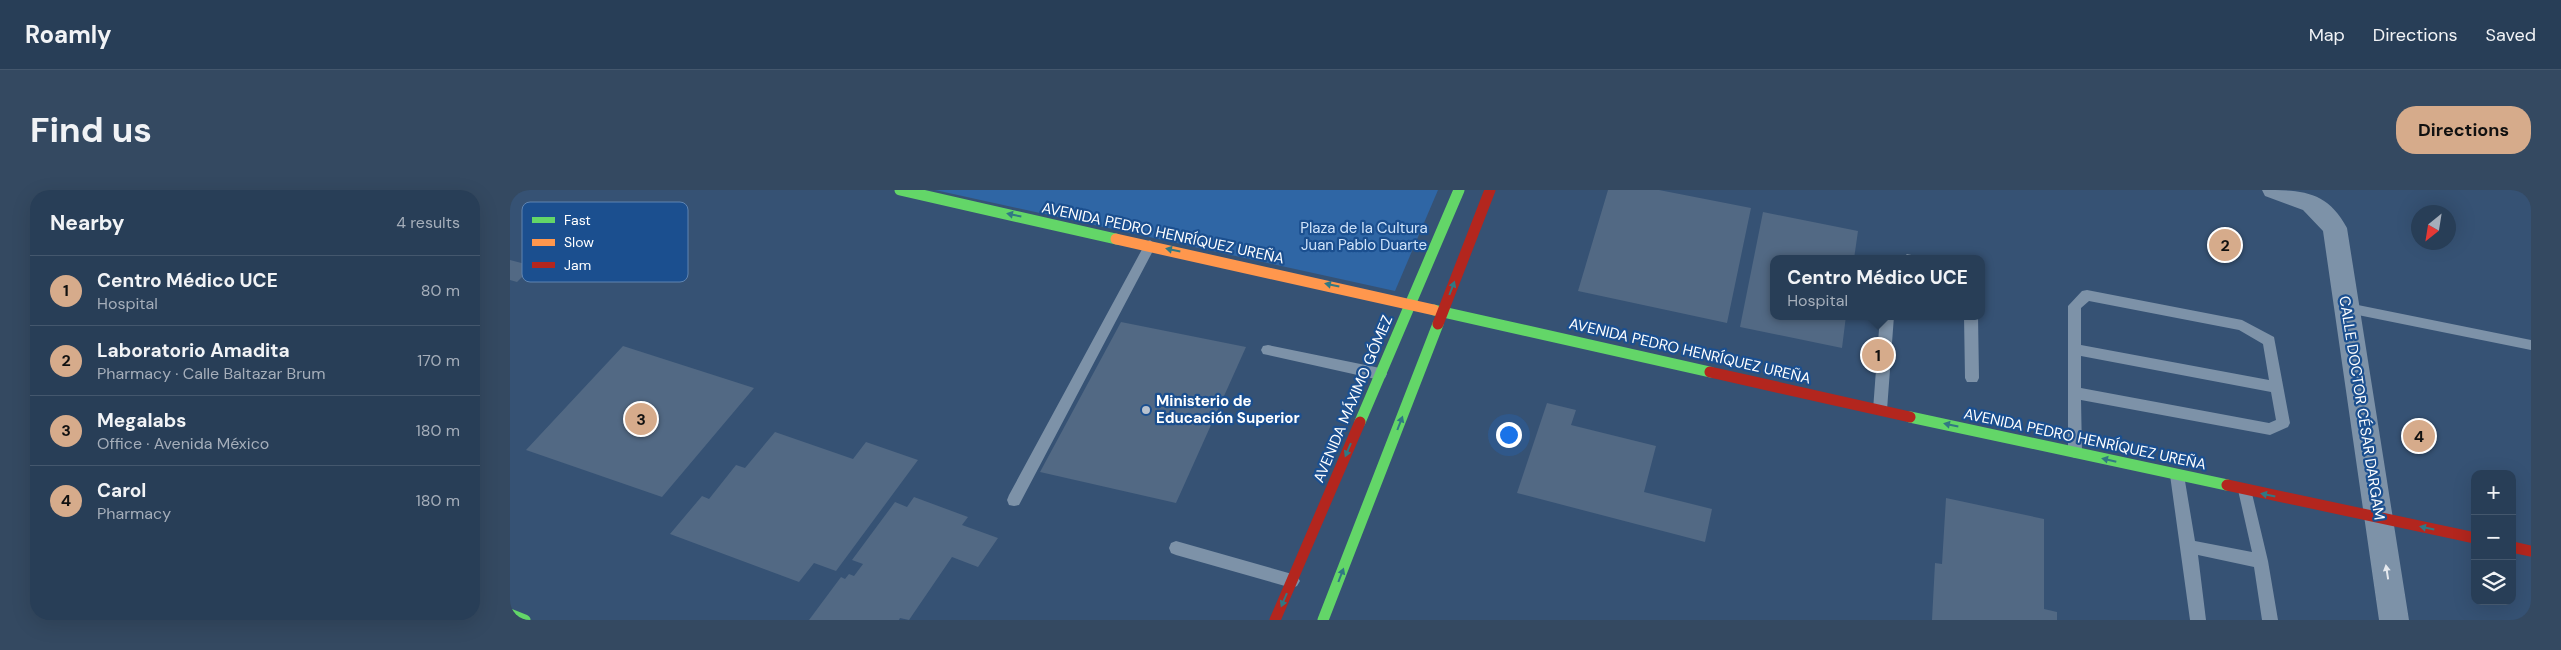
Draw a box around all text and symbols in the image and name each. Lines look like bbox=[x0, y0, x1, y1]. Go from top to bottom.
text: Roamly bbox=[25, 19, 112, 50]
text: Map bbox=[2309, 23, 2345, 47]
text: Directions bbox=[2373, 23, 2458, 47]
text: Saved bbox=[2486, 23, 2536, 47]
button: Directions bbox=[2396, 106, 2531, 154]
text: Find us bbox=[30, 107, 152, 153]
street label: AVENIDA PEDRO HENRÍQUEZ UREÑA bbox=[1040, 197, 1286, 269]
legend bbox=[522, 202, 688, 282]
north arrow bbox=[2411, 205, 2456, 250]
text: Nearby bbox=[50, 209, 124, 237]
text: Fast bbox=[564, 211, 591, 229]
one-way arrow bbox=[1007, 211, 1022, 219]
text: 4 results bbox=[396, 212, 460, 233]
park label: Plaza de la Cultura Juan Pablo Duarte bbox=[1300, 218, 1428, 255]
pin: 2 bbox=[2209, 226, 2241, 264]
text: Slow bbox=[564, 233, 594, 251]
one-way arrow bbox=[1165, 246, 1180, 254]
popup bbox=[1770, 255, 1985, 320]
text: Jam bbox=[564, 256, 591, 274]
text: Centro Médico UCE bbox=[1787, 265, 1968, 290]
text: Centro Médico UCE bbox=[97, 268, 278, 293]
text: 1 bbox=[63, 280, 69, 301]
text: 80 m bbox=[421, 280, 460, 301]
one-way arrow bbox=[1448, 280, 1456, 295]
one-way arrow bbox=[1324, 281, 1339, 289]
text: Hospital bbox=[1787, 290, 1848, 311]
text: Hospital bbox=[97, 293, 158, 314]
street label: CALLE DOCTOR CÉSAR DARGAM bbox=[2334, 294, 2390, 522]
street label: AVENIDA MÁXIMO GÓMEZ bbox=[1309, 312, 1397, 486]
street label: AVENIDA PEDRO HENRÍQUEZ UREÑA bbox=[1567, 313, 1813, 389]
pin: 1 bbox=[1862, 336, 1894, 374]
text: Laboratorio Amadita bbox=[97, 338, 290, 363]
text: 2 bbox=[61, 350, 71, 371]
text: 170 m bbox=[417, 350, 460, 371]
text: Pharmacy · Calle Baltazar Brum bbox=[97, 363, 326, 384]
place label: Ministerio de Educación Superior bbox=[1156, 391, 1300, 428]
pin: 3 bbox=[625, 400, 657, 438]
street label: AVENIDA PEDRO HENRÍQUEZ UREÑA bbox=[1962, 403, 2208, 475]
marker: Ministerio de Educación Superior bbox=[1140, 404, 1152, 416]
text: Megalabs bbox=[97, 408, 186, 433]
one-way arrow bbox=[1396, 416, 1404, 430]
pin: 4 bbox=[2403, 417, 2435, 455]
text: 3 bbox=[61, 420, 71, 441]
text: 180 m bbox=[416, 420, 460, 441]
one-way arrow bbox=[1943, 421, 1958, 429]
your location bbox=[1496, 422, 1522, 448]
text: Office · Avenida México bbox=[97, 433, 269, 454]
one-way arrow bbox=[1343, 443, 1351, 457]
one-way arrow bbox=[2102, 456, 2117, 464]
map controls bbox=[2471, 470, 2516, 605]
button: + bbox=[2471, 470, 2516, 515]
text: Carol bbox=[97, 478, 146, 503]
text: 4 bbox=[61, 490, 71, 511]
text: 180 m bbox=[416, 490, 460, 511]
one-way arrow bbox=[2260, 490, 2276, 498]
text: Pharmacy bbox=[97, 503, 171, 524]
button: − bbox=[2471, 515, 2516, 560]
one-way arrow bbox=[2420, 524, 2435, 532]
button: layers bbox=[2471, 560, 2516, 605]
one-way arrow bbox=[2383, 563, 2391, 579]
one-way arrow bbox=[1337, 567, 1345, 582]
one-way arrow bbox=[1279, 593, 1287, 608]

